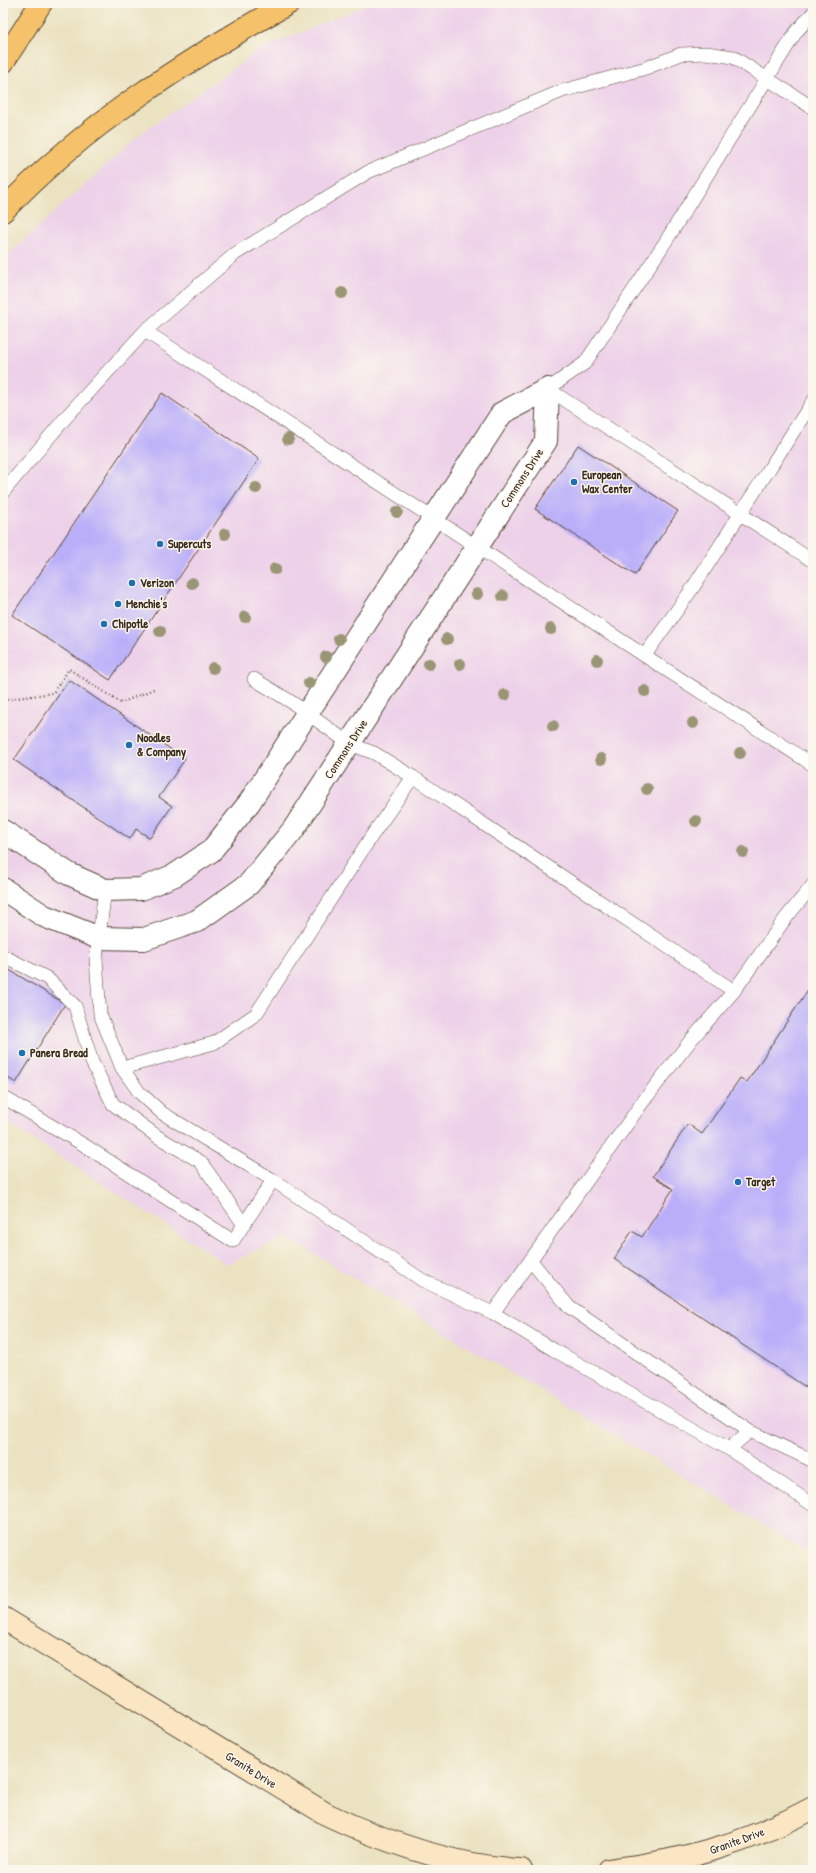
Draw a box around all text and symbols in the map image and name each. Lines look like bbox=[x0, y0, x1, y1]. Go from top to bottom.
street label: Commons Drive bbox=[496, 444, 547, 511]
place label: European Wax Center bbox=[582, 466, 633, 497]
marker: European Wax Center bbox=[569, 477, 579, 487]
place label: Supercuts bbox=[168, 535, 211, 553]
marker: Supercuts bbox=[155, 539, 165, 549]
place label: Verizon bbox=[140, 574, 175, 591]
marker: Verizon bbox=[127, 578, 137, 588]
place label: Menchie's bbox=[126, 595, 167, 612]
marker: Menchie's bbox=[113, 599, 123, 609]
place label: Chipotle bbox=[112, 615, 149, 633]
marker: Chipotle bbox=[99, 619, 109, 629]
street label: Commons Drive bbox=[320, 715, 371, 782]
place label: Noodles & Company bbox=[137, 729, 186, 761]
marker: Noodles & Company bbox=[124, 740, 134, 750]
place label: Panera Bread bbox=[30, 1044, 88, 1061]
marker: Panera Bread bbox=[17, 1048, 27, 1058]
place label: Target bbox=[745, 1173, 776, 1191]
marker: Target bbox=[733, 1177, 743, 1187]
street label: Granite Drive bbox=[222, 1747, 280, 1792]
street label: Granite Drive bbox=[707, 1823, 767, 1858]

